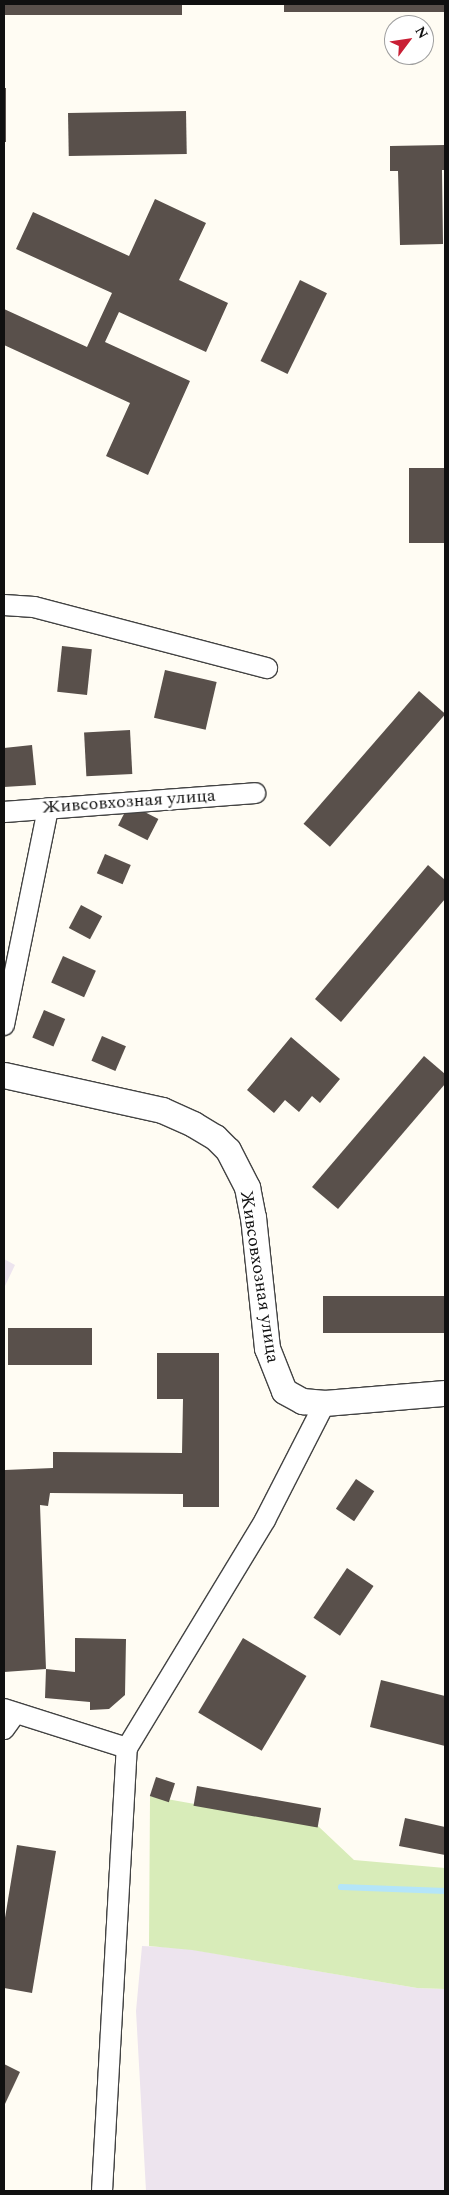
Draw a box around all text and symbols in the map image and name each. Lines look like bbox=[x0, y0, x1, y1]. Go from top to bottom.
north arrow bbox=[384, 15, 434, 65]
text: N bbox=[409, 22, 433, 43]
street label: Живсовхозная улица bbox=[42, 785, 216, 819]
street label: Живсовхозная улица bbox=[235, 1189, 283, 1365]

